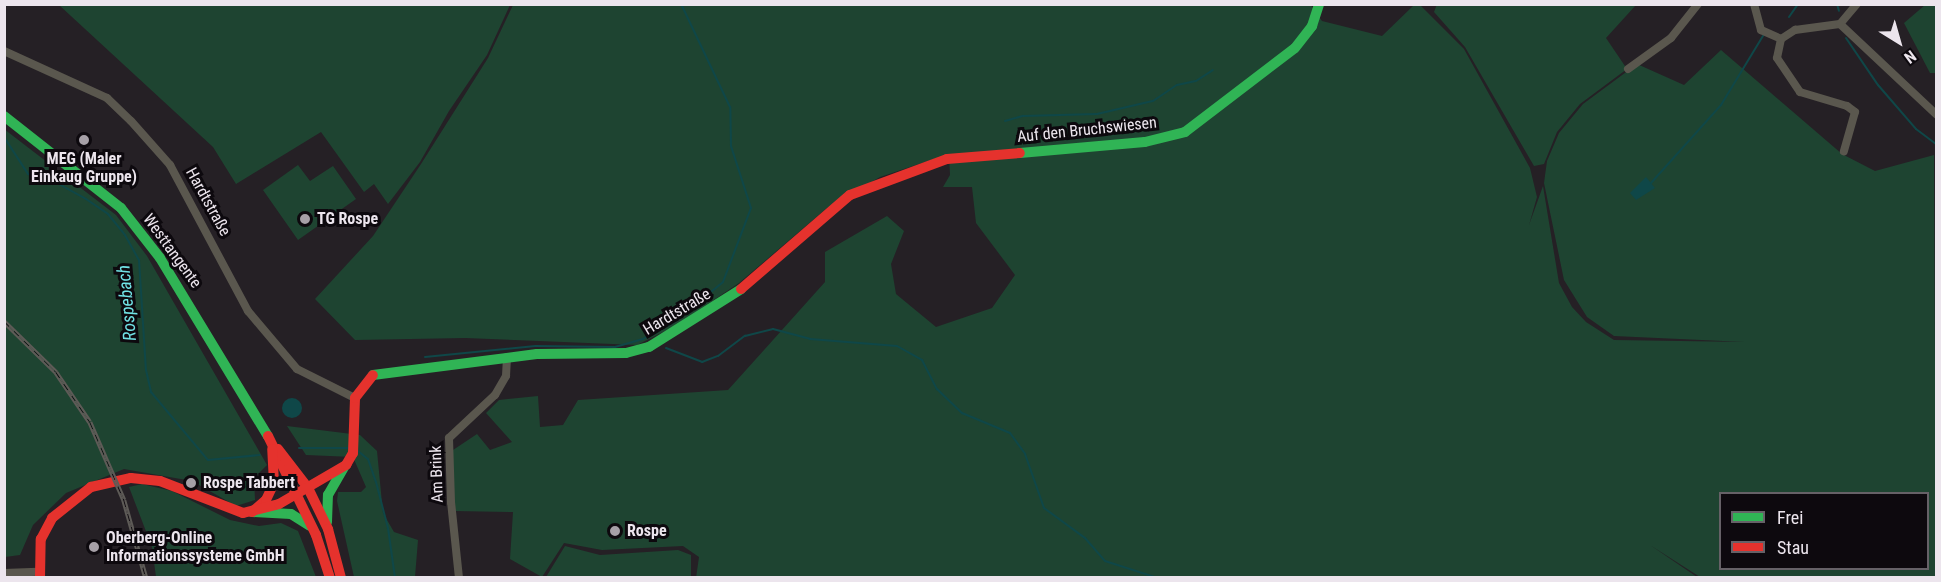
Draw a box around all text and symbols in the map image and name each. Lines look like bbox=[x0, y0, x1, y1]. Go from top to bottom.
north arrow bbox=[1869, 12, 1929, 72]
text: N bbox=[1901, 46, 1920, 67]
street label: Auf den Bruchswiesen bbox=[1016, 113, 1158, 147]
marker: MEG (Maler Einkaug Gruppe) bbox=[77, 133, 91, 147]
place label: MEG (Maler Einkaug Gruppe) bbox=[31, 149, 137, 187]
street label: Hardtstraße bbox=[181, 165, 235, 239]
place label: TG Rospe bbox=[317, 209, 378, 229]
street label: Westtangente bbox=[139, 210, 205, 292]
marker: TG Rospe bbox=[298, 212, 312, 226]
water label: Rospebach bbox=[113, 264, 141, 342]
street label: Hardtstraße bbox=[640, 284, 714, 340]
street label: Am Brink bbox=[426, 445, 448, 503]
place label: Rospe Tabbert bbox=[203, 473, 295, 493]
marker: Rospe Tabbert bbox=[184, 476, 198, 490]
legend bbox=[1719, 492, 1929, 570]
text: Frei bbox=[1777, 507, 1803, 528]
place label: Rospe bbox=[627, 521, 667, 541]
marker: Rospe bbox=[608, 524, 622, 538]
place label: Oberberg-Online Informationssysteme GmbH bbox=[106, 528, 285, 566]
text: Stau bbox=[1777, 537, 1809, 558]
marker: Oberberg-Online Informationssysteme GmbH bbox=[87, 540, 101, 554]

